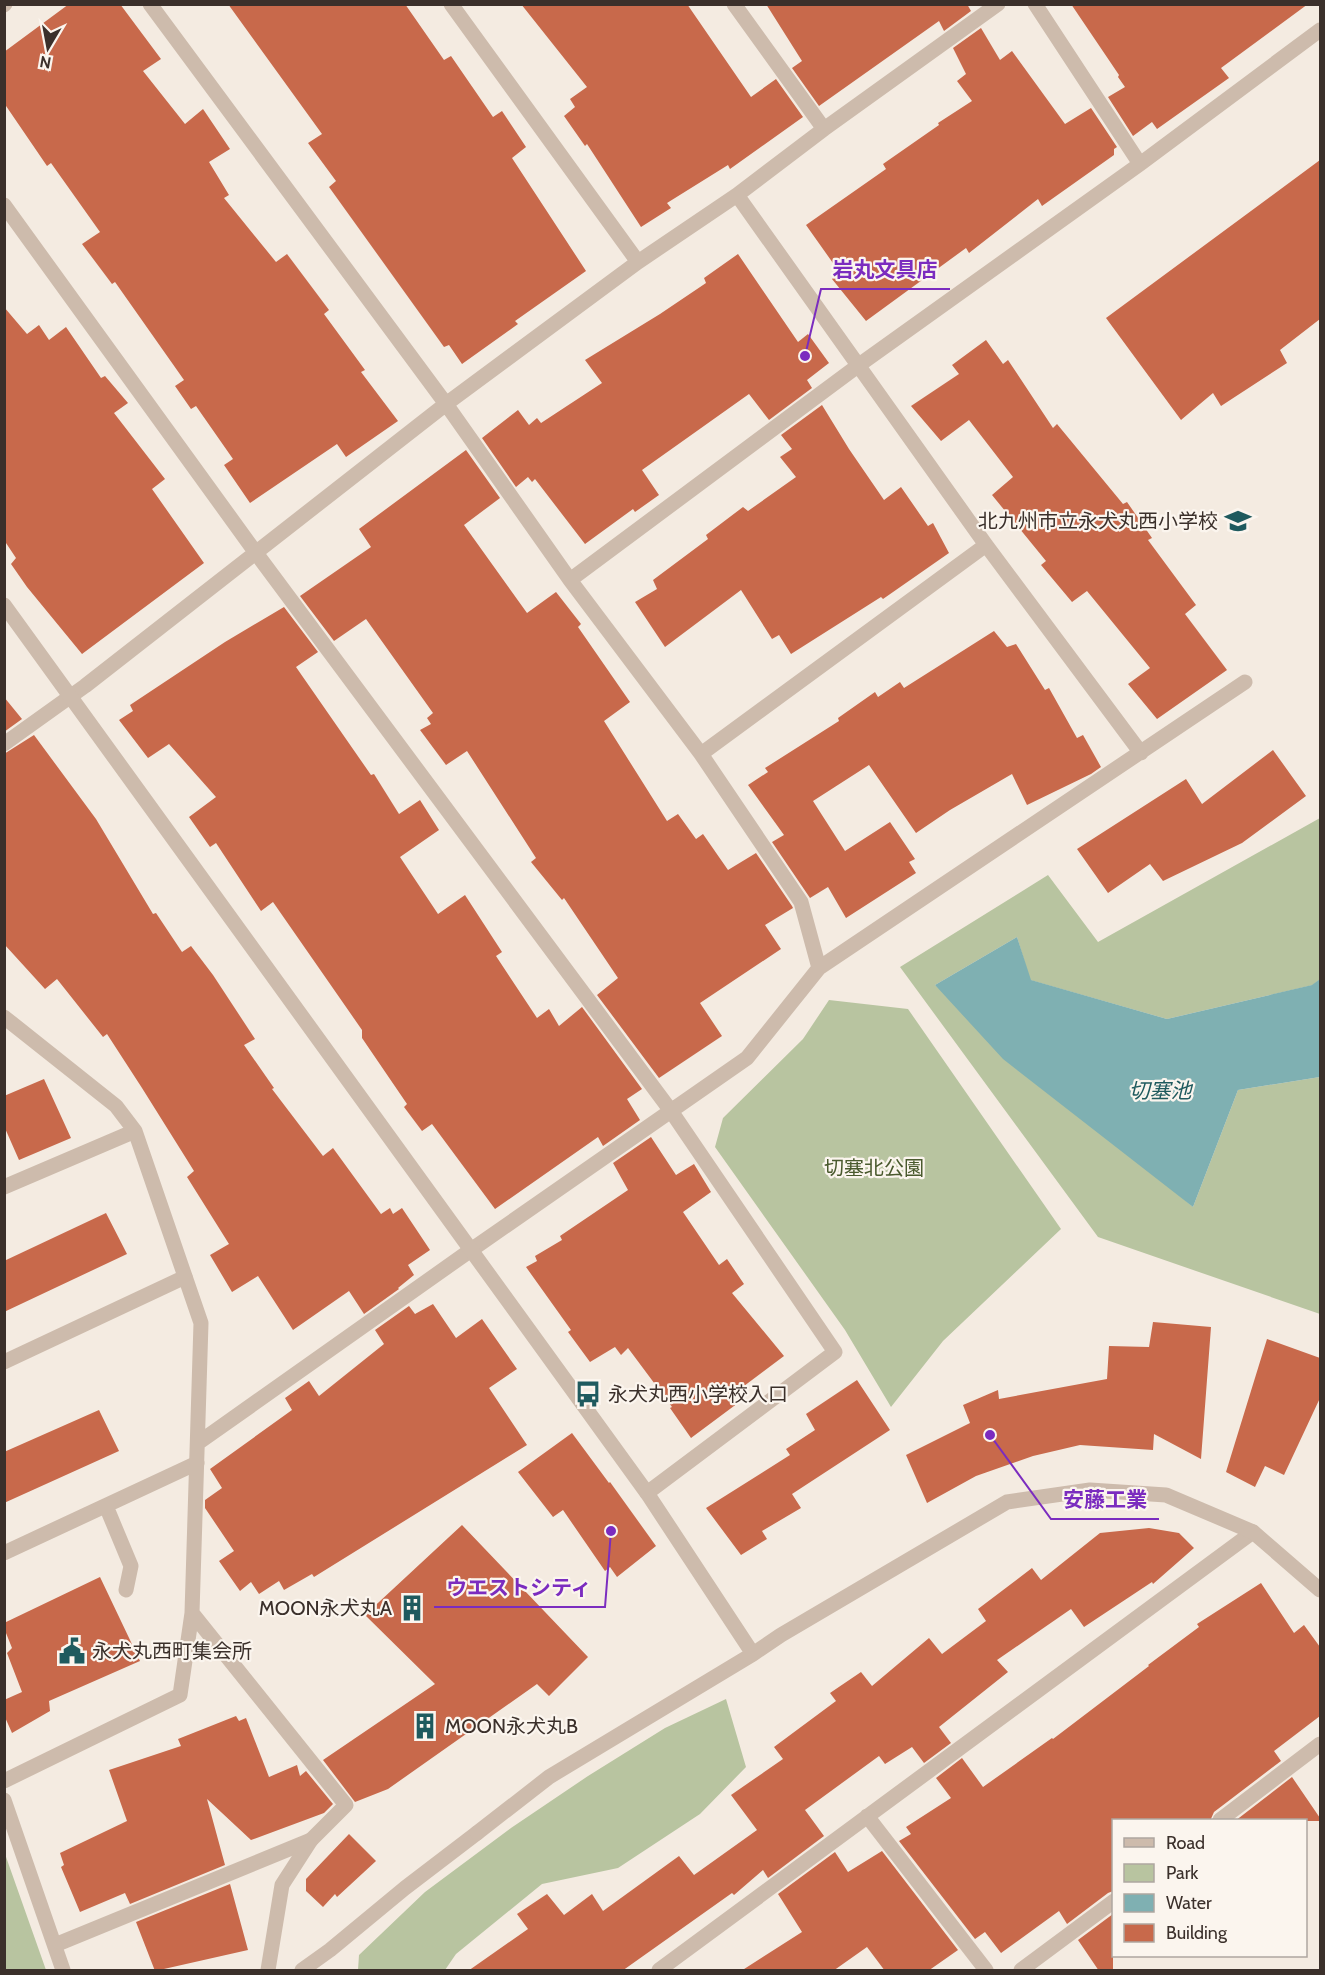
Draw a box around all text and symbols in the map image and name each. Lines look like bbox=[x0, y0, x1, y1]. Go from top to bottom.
north arrow bbox=[18, 18, 78, 78]
text: N bbox=[38, 52, 53, 73]
callout: 岩丸文具店 bbox=[821, 250, 950, 289]
text: 岩丸文具店 bbox=[833, 257, 938, 282]
school or university icon: 北九州市立永犬丸西小学校 bbox=[1223, 506, 1253, 536]
place label: 北九州市立永犬丸西小学校 bbox=[978, 509, 1218, 533]
water label: 切塞池 bbox=[1129, 1078, 1193, 1103]
park label: 切塞北公園 bbox=[824, 1156, 924, 1180]
bus stop icon: 永犬丸西小学校入口 bbox=[573, 1379, 603, 1409]
place label: 永犬丸西小学校入口 bbox=[608, 1382, 788, 1406]
callout: 安藤工業 bbox=[1051, 1480, 1159, 1519]
text: 安藤工業 bbox=[1063, 1487, 1147, 1512]
callout: ウエストシティ bbox=[434, 1568, 605, 1607]
text: ウエストシティ bbox=[446, 1575, 592, 1600]
building icon: MOON永犬丸A bbox=[397, 1593, 427, 1623]
place label: MOON永犬丸A bbox=[259, 1596, 393, 1620]
public building icon: 永犬丸西町集会所 bbox=[57, 1636, 87, 1666]
place label: 永犬丸西町集会所 bbox=[92, 1639, 252, 1663]
building icon: MOON永犬丸B bbox=[410, 1711, 440, 1741]
place label: MOON永犬丸B bbox=[445, 1714, 578, 1738]
legend bbox=[1112, 1819, 1307, 1957]
text: Road bbox=[1166, 1832, 1205, 1854]
text: Park bbox=[1166, 1862, 1199, 1884]
text: Water bbox=[1166, 1892, 1212, 1914]
text: Building bbox=[1166, 1922, 1228, 1944]

